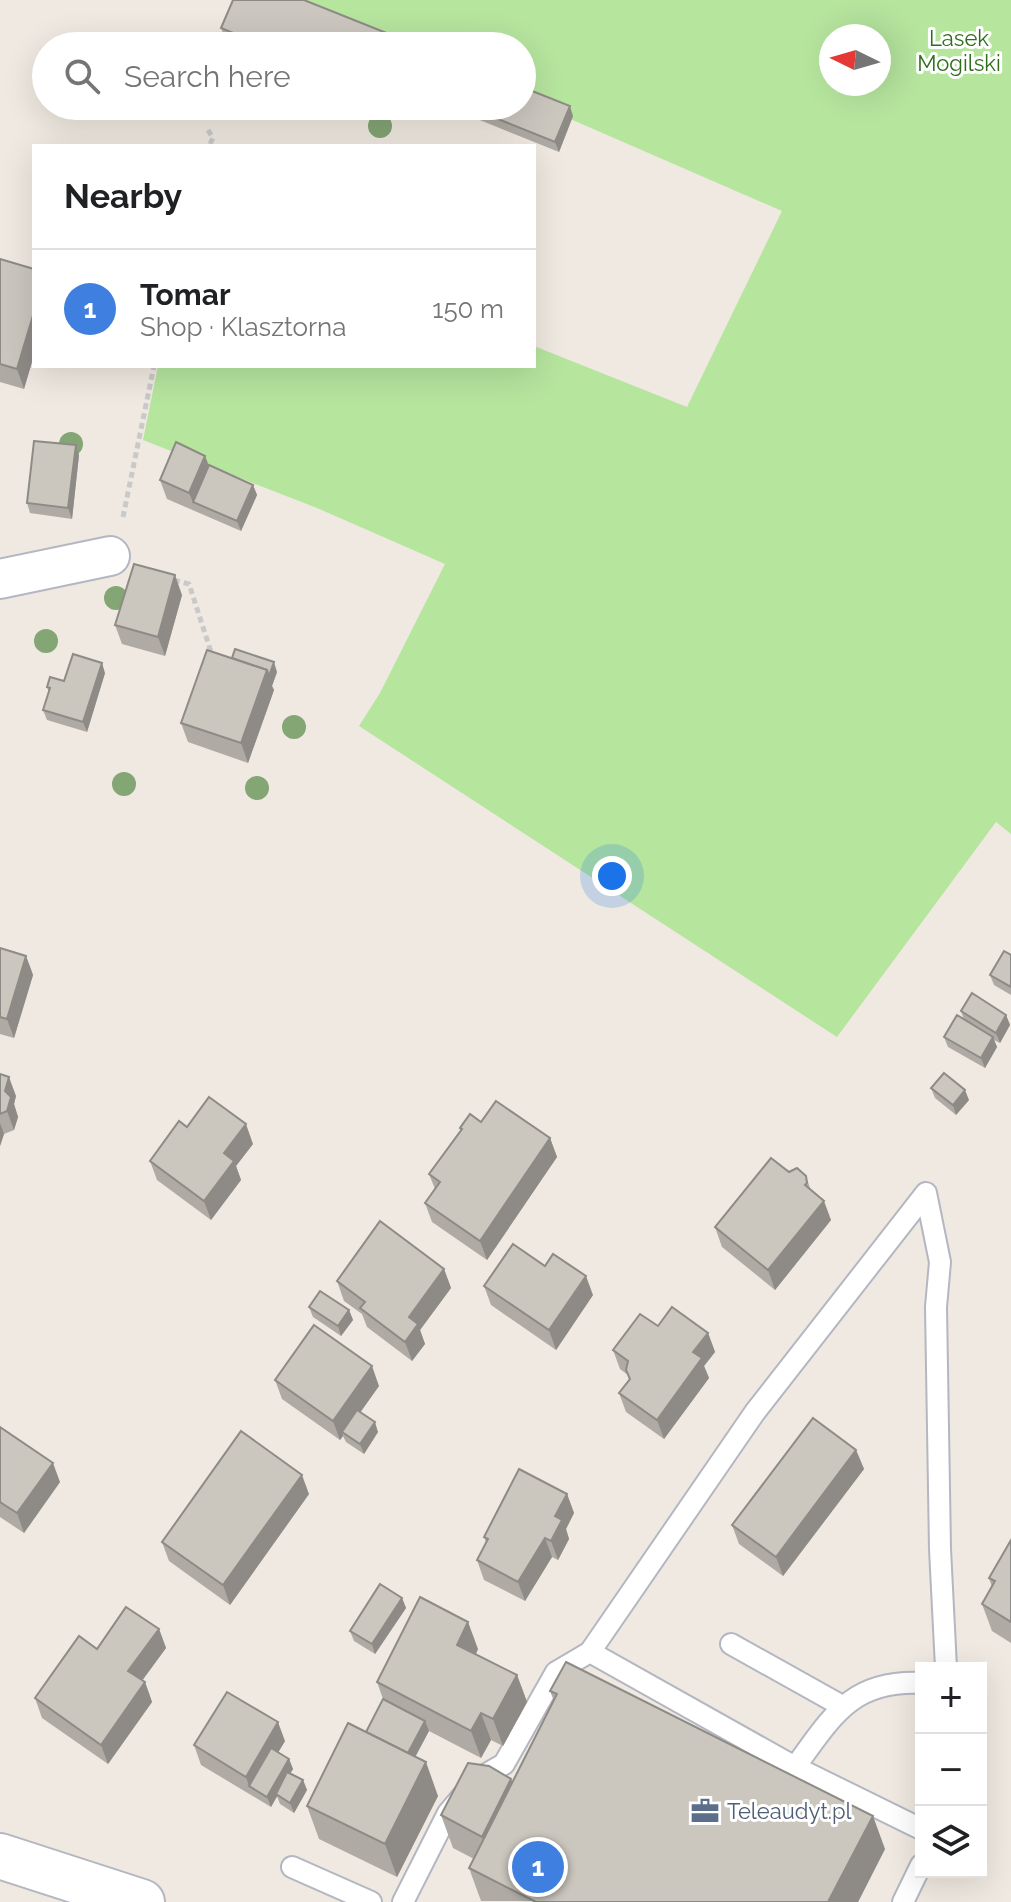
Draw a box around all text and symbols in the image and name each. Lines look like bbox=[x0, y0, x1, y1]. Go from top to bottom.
north arrow bbox=[819, 24, 891, 96]
park label: Lasek Mogilski bbox=[917, 25, 1001, 76]
search box bbox=[32, 32, 536, 120]
icon: search bbox=[60, 54, 104, 98]
text: Search here bbox=[124, 59, 291, 94]
text: Nearby bbox=[64, 176, 182, 216]
text: Tomar bbox=[140, 277, 231, 312]
text: 1 bbox=[84, 294, 96, 324]
text: 150 m bbox=[432, 294, 504, 324]
text: Shop · Klasztorna bbox=[140, 312, 346, 342]
your location bbox=[592, 856, 632, 896]
map controls bbox=[915, 1662, 987, 1878]
button: + bbox=[915, 1662, 987, 1734]
button: − bbox=[915, 1734, 987, 1806]
office icon: Teleaudyt.pl bbox=[690, 1796, 720, 1826]
place label: Teleaudyt.pl bbox=[727, 1798, 852, 1824]
button: layers bbox=[915, 1806, 987, 1878]
pin: 1 bbox=[512, 1837, 564, 1897]

